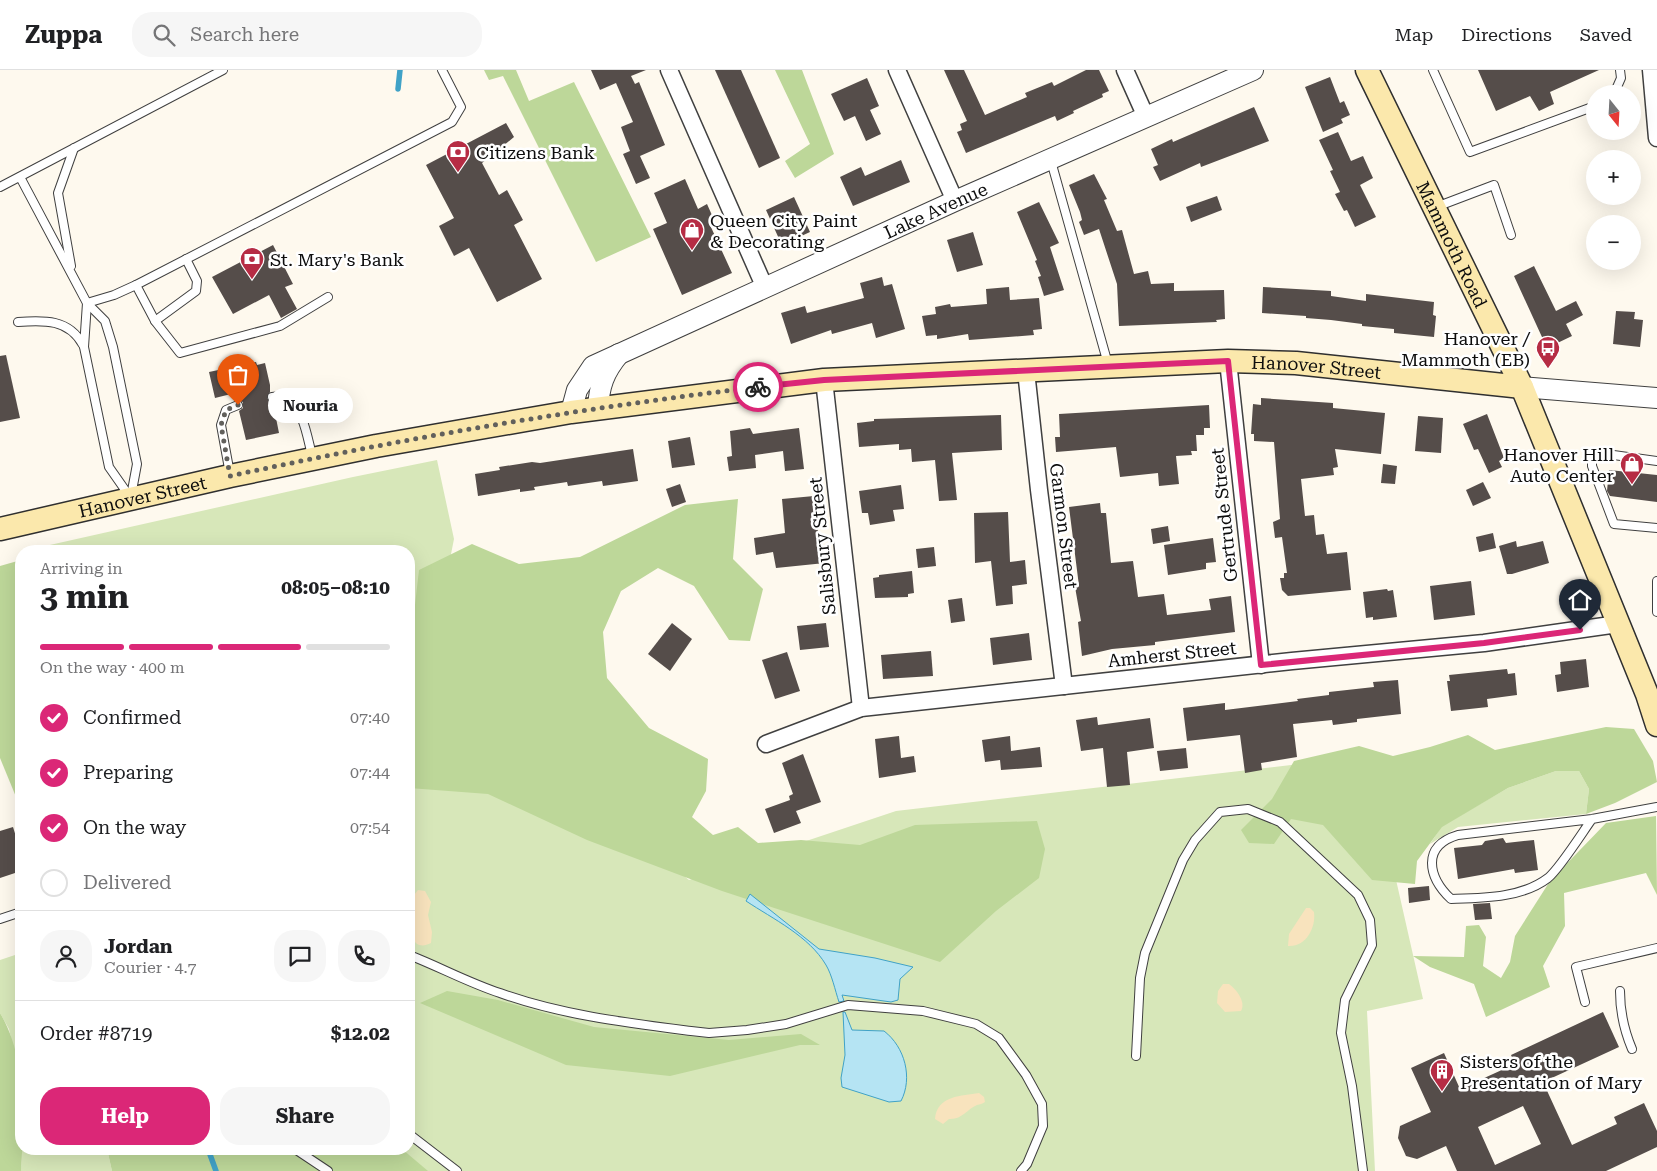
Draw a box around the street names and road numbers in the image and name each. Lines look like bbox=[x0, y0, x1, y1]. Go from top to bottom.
street label: Lake Avenue bbox=[881, 178, 990, 242]
street label: Mammoth Road bbox=[1413, 178, 1492, 311]
street label: Hanover Street bbox=[1251, 351, 1383, 383]
street label: Gertrude Street bbox=[1206, 447, 1241, 583]
street label: Garmon Street bbox=[1046, 462, 1082, 590]
street label: Hanover Street bbox=[76, 471, 208, 521]
street label: Salisbury Street bbox=[804, 476, 840, 616]
street label: Amherst Street bbox=[1107, 637, 1238, 671]

